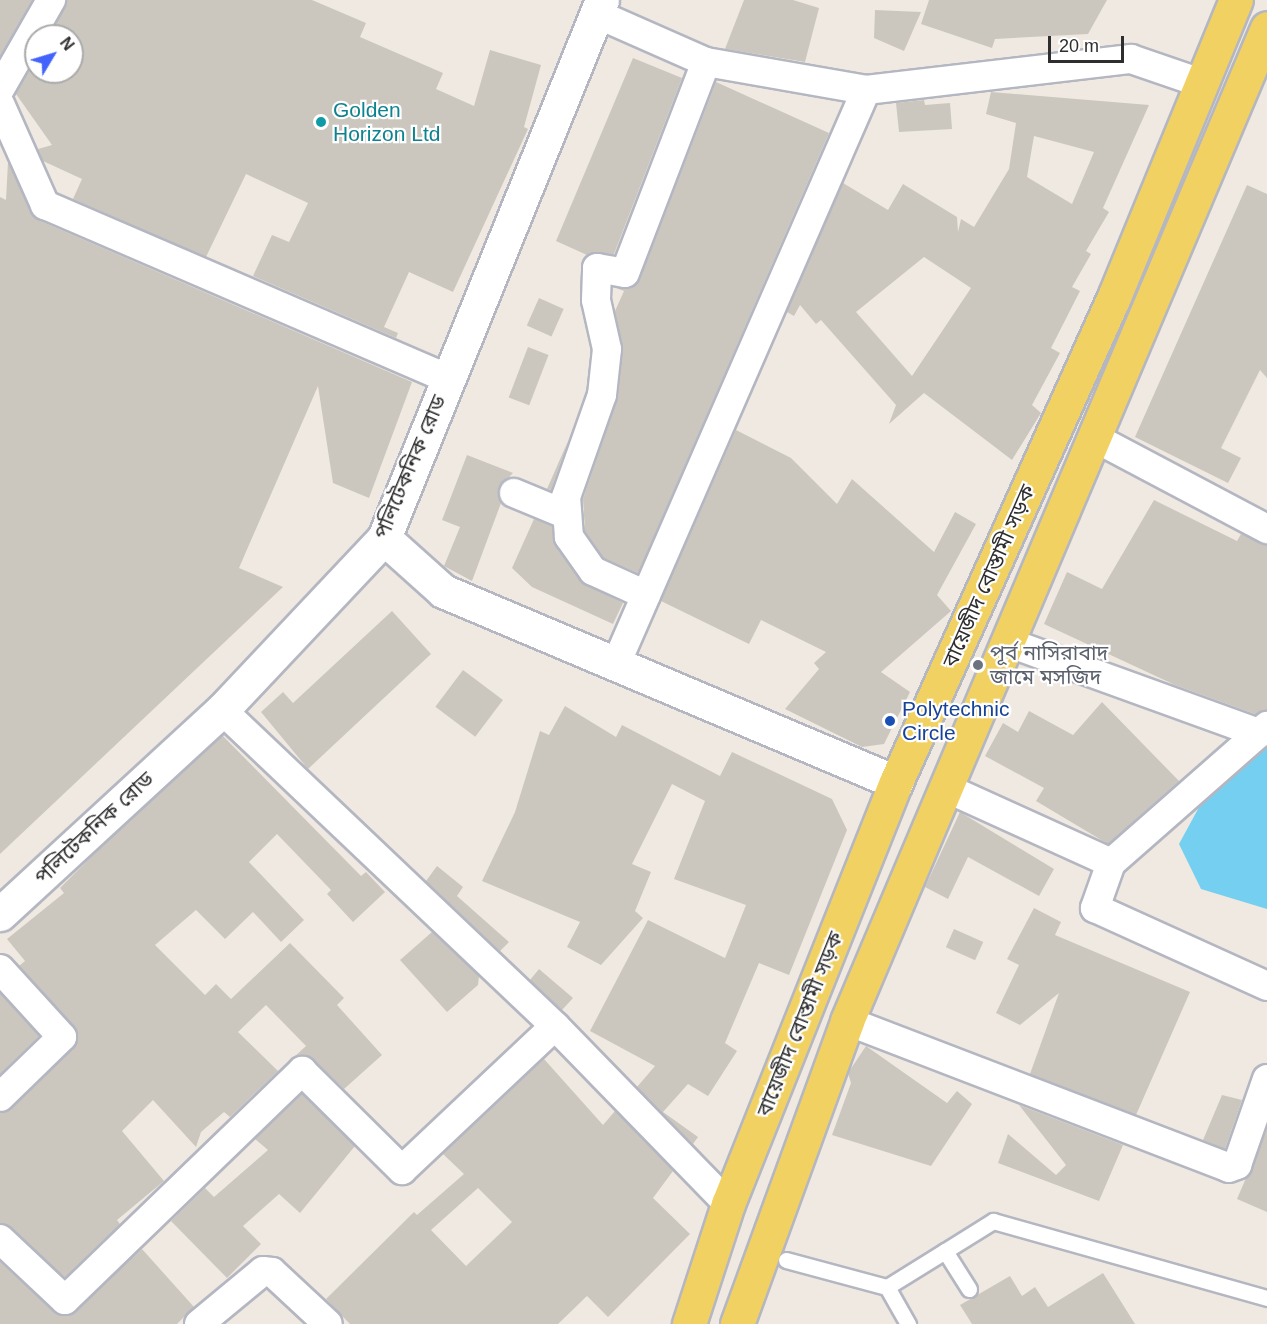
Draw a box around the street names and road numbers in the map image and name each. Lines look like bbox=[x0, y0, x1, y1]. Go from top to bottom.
street label: পলিটেকনিক রোড bbox=[368, 391, 452, 543]
street label: বায়েজীদ বোস্তামী সড়ক bbox=[937, 481, 1041, 671]
street label: পলিটেকনিক রোড bbox=[29, 766, 159, 890]
street label: বায়েজীদ বোস্তামী সড়ক bbox=[751, 928, 849, 1120]

